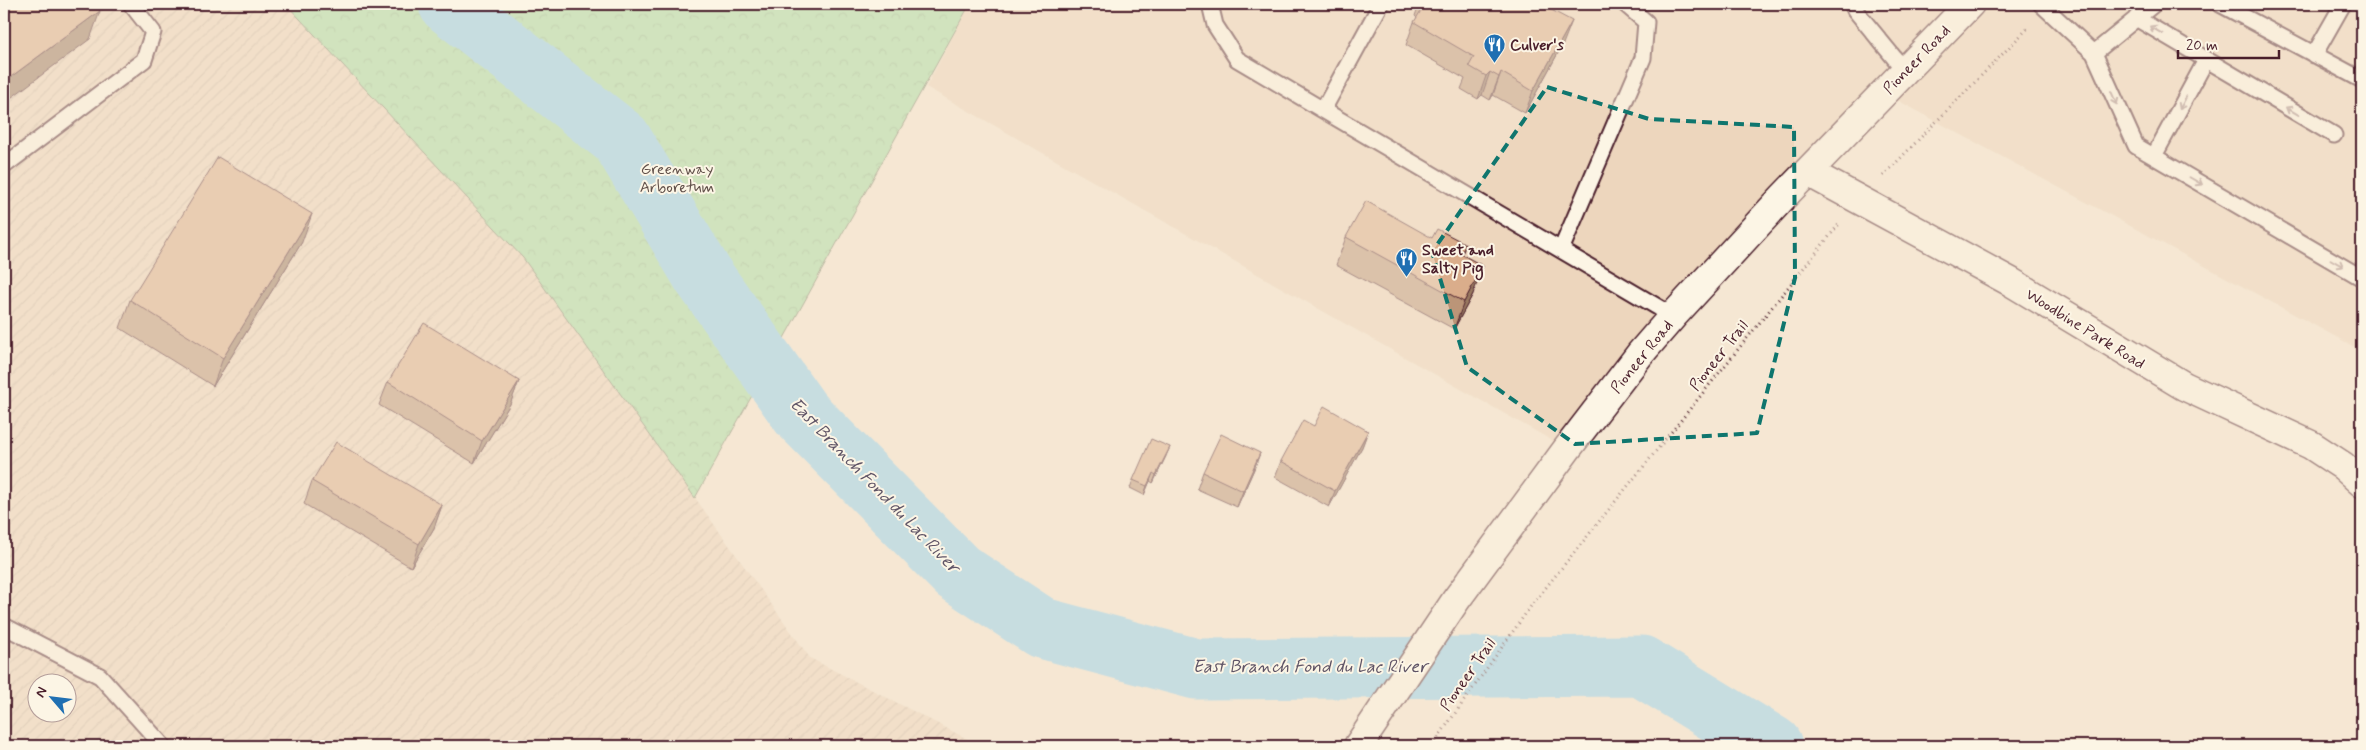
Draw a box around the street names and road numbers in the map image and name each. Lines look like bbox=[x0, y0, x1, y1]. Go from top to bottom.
street label: Pioneer Road bbox=[1879, 21, 1955, 99]
street label: Woodbine Park Road bbox=[2022, 284, 2149, 374]
street label: Pioneer Road bbox=[1606, 316, 1678, 398]
street label: Pioneer Trail bbox=[1685, 316, 1753, 396]
street label: Pioneer Trail bbox=[1436, 634, 1501, 715]

